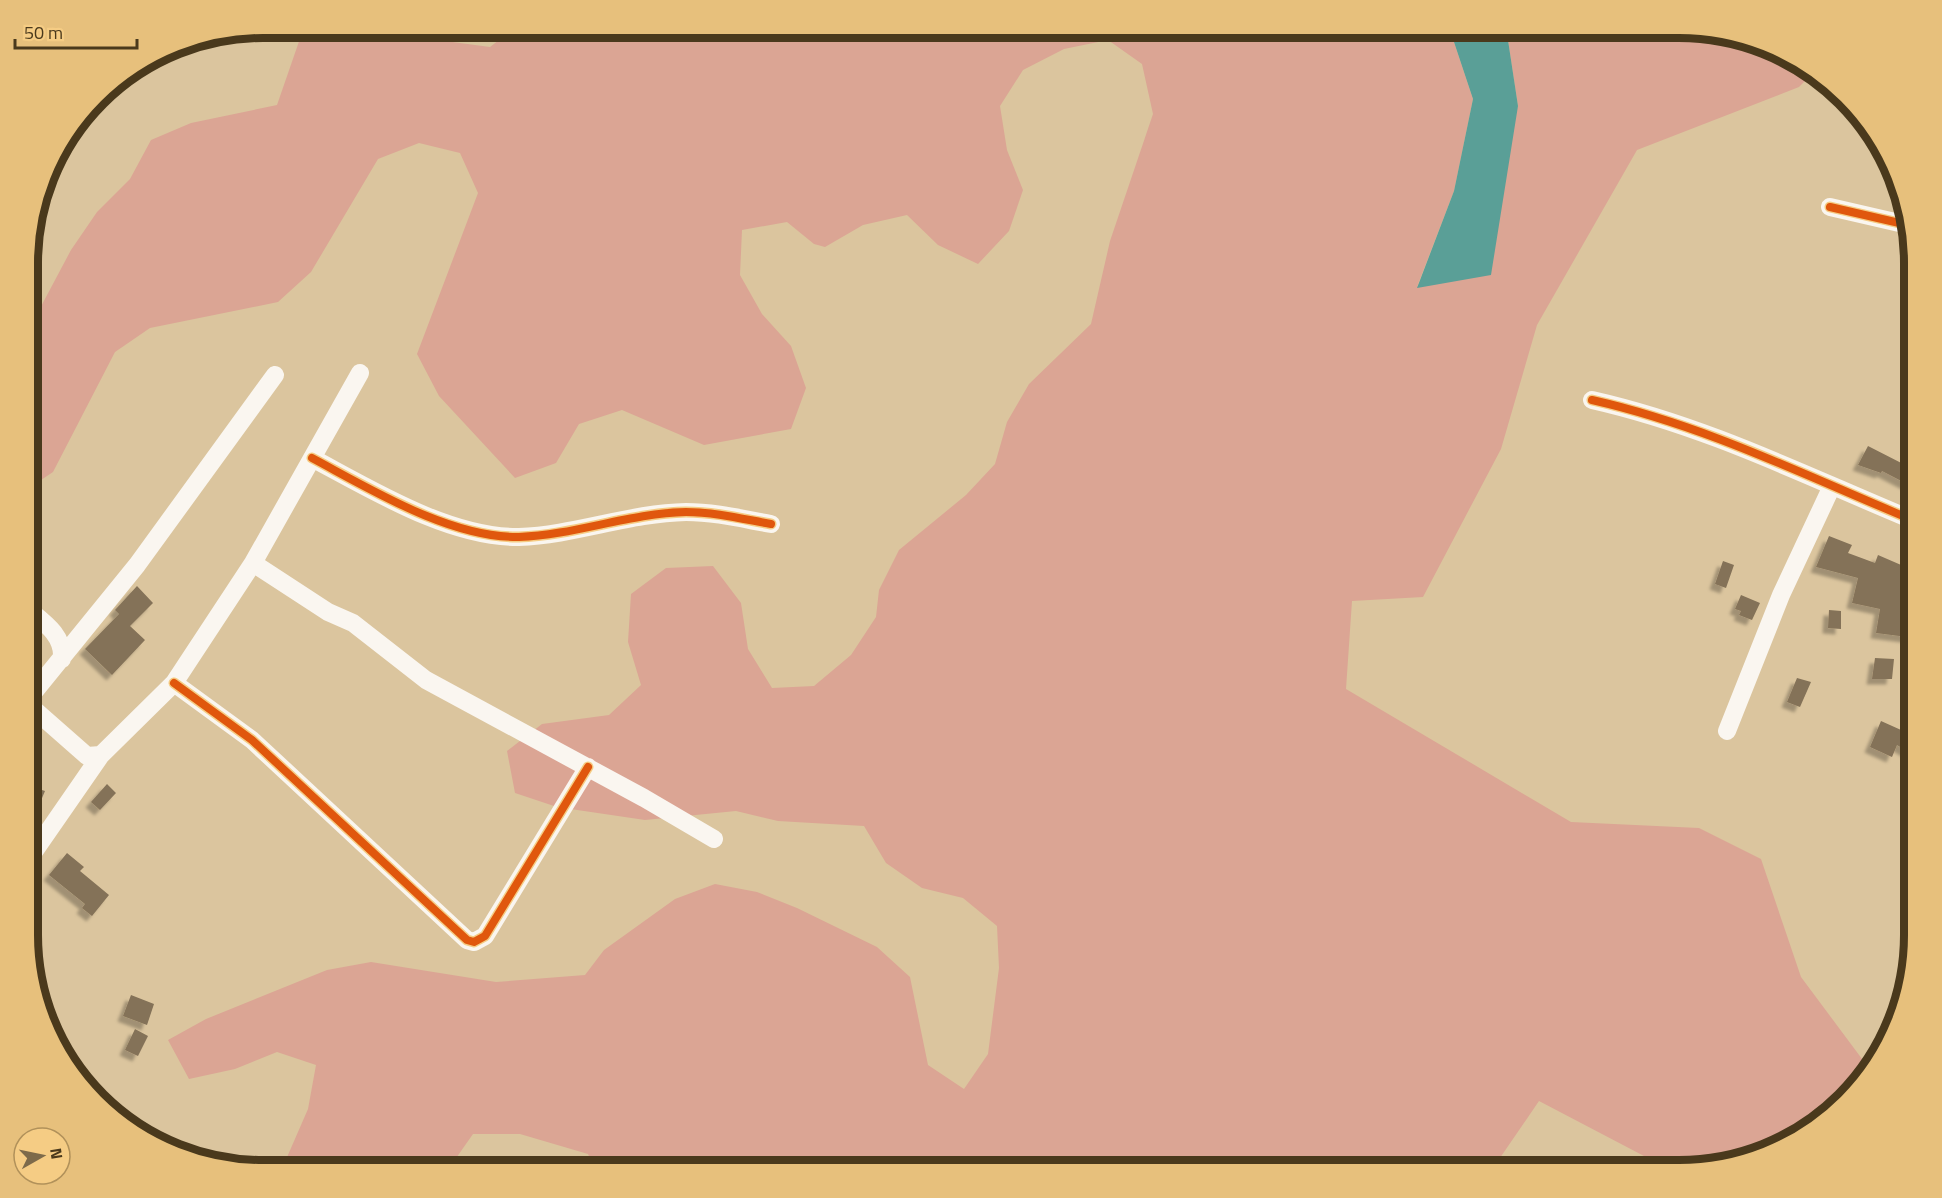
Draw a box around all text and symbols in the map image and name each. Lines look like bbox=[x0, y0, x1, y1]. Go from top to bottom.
scale bar bbox=[15, 12, 136, 50]
text: 50 m bbox=[24, 19, 63, 46]
north arrow bbox=[12, 1126, 72, 1186]
text: N bbox=[44, 1146, 70, 1161]

